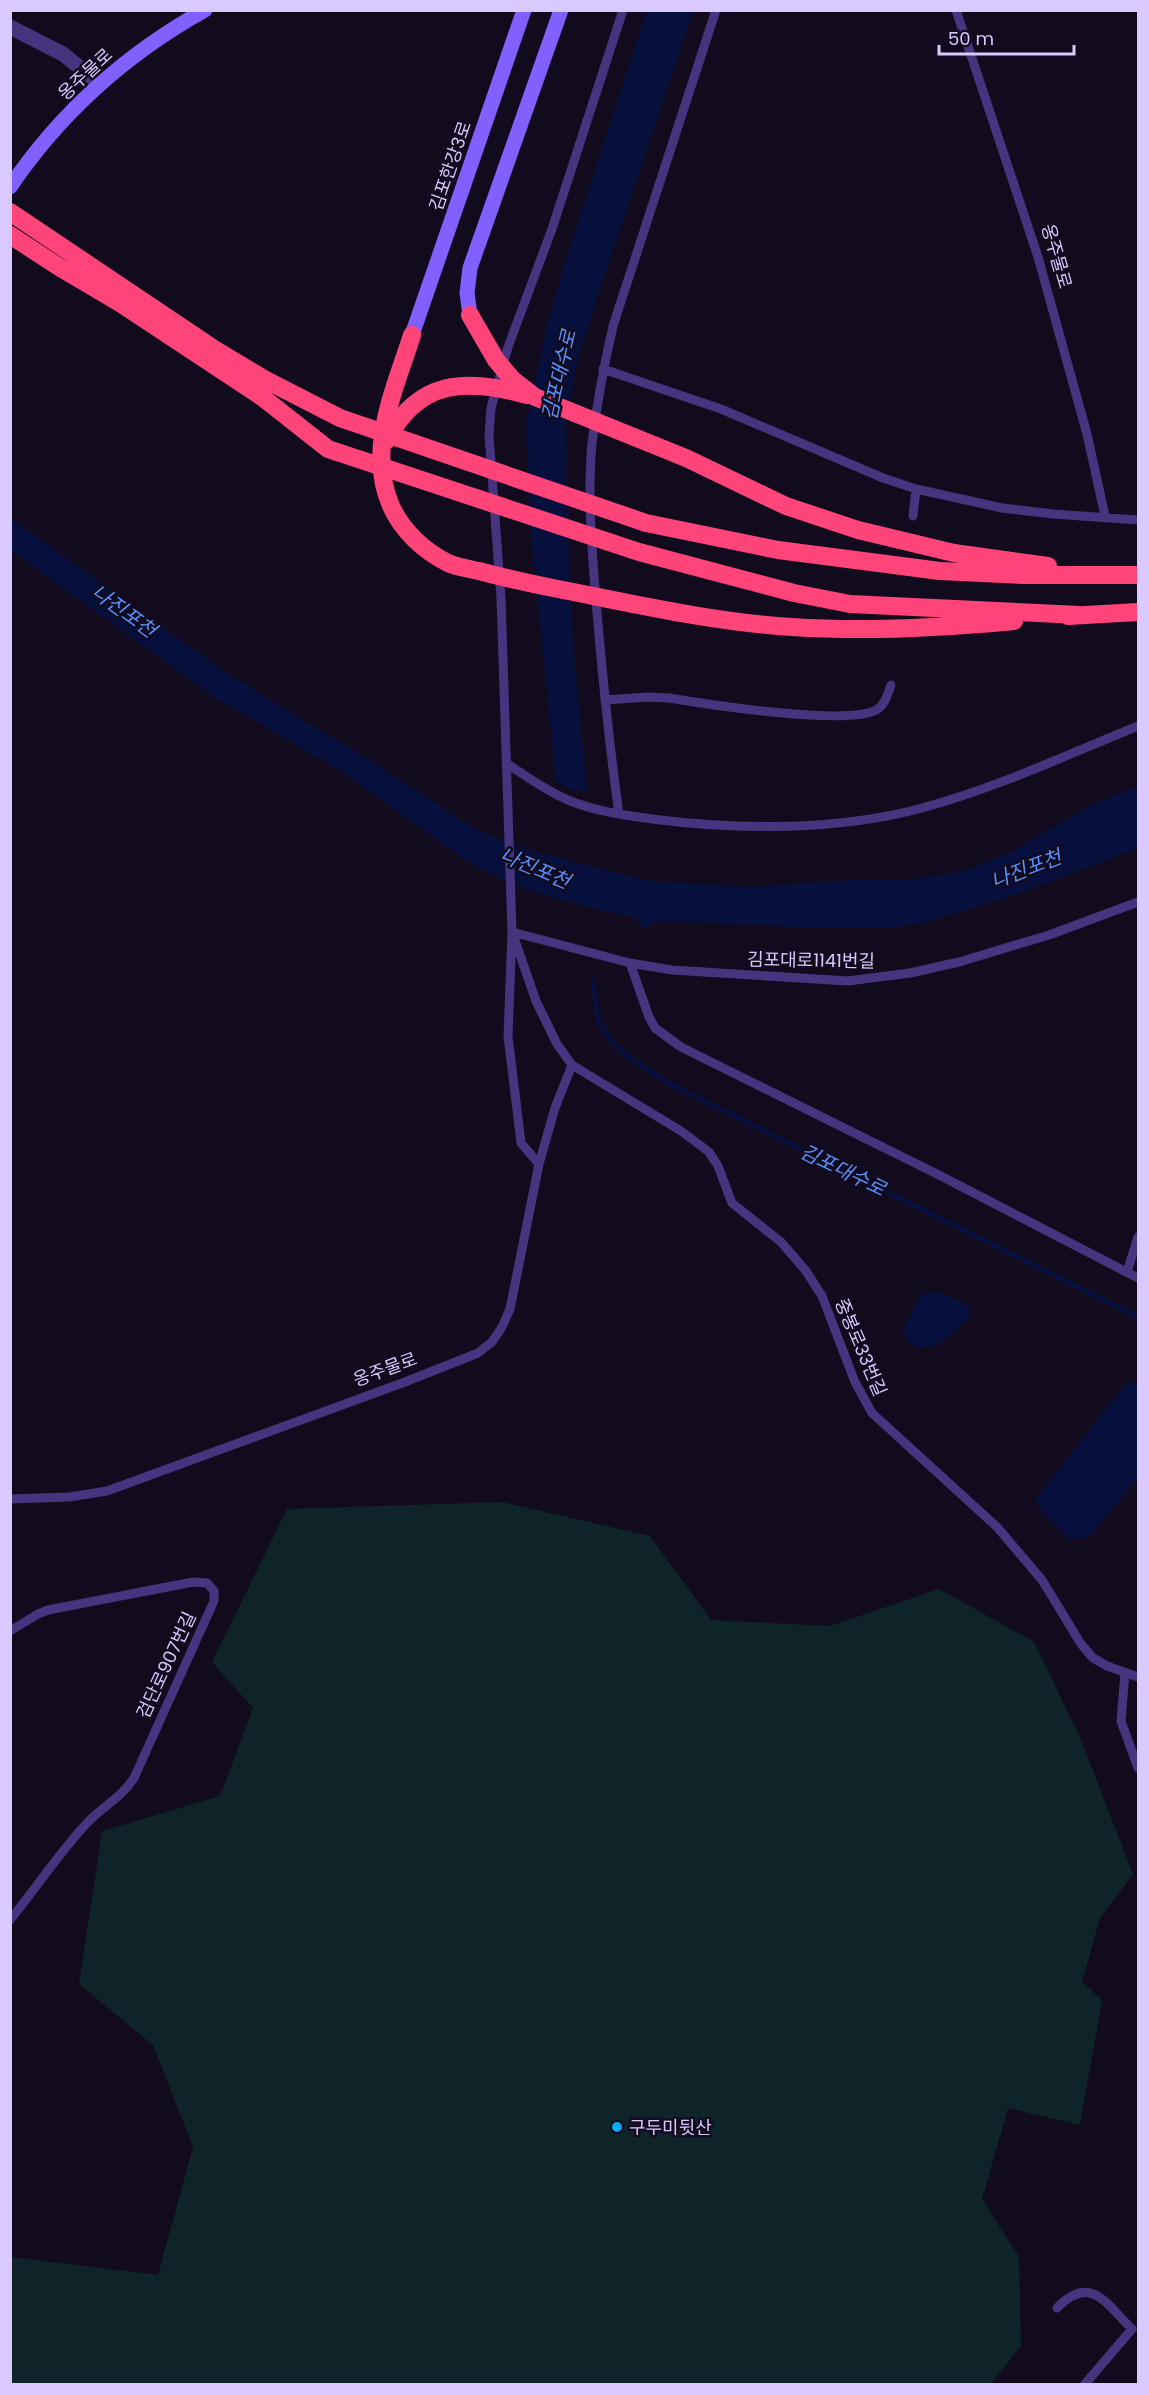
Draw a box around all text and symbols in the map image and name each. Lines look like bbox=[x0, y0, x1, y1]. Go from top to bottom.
scale bar bbox=[939, 18, 1074, 56]
text: 50 m bbox=[948, 26, 994, 51]
street label: 옹주물로 bbox=[52, 42, 118, 106]
street label: 김포한강3로 bbox=[423, 118, 477, 214]
street label: 옹주물로 bbox=[1036, 221, 1078, 291]
water label: 김포대수로 bbox=[535, 325, 583, 423]
water label: 나진포천 bbox=[86, 578, 164, 645]
water label: 나진포천 bbox=[496, 841, 577, 896]
water label: 나진포천 bbox=[987, 842, 1068, 895]
street label: 김포대로1141번길 bbox=[747, 946, 875, 974]
water label: 김포대수로 bbox=[796, 1137, 892, 1203]
street label: 중봉로33번길 bbox=[829, 1294, 893, 1400]
street label: 옹주물로 bbox=[350, 1346, 420, 1392]
street label: 검단로907번길 bbox=[130, 1607, 202, 1723]
place label: 구두미뒷산 bbox=[629, 2115, 712, 2140]
marker: 구두미뒷산 bbox=[610, 2120, 624, 2134]

